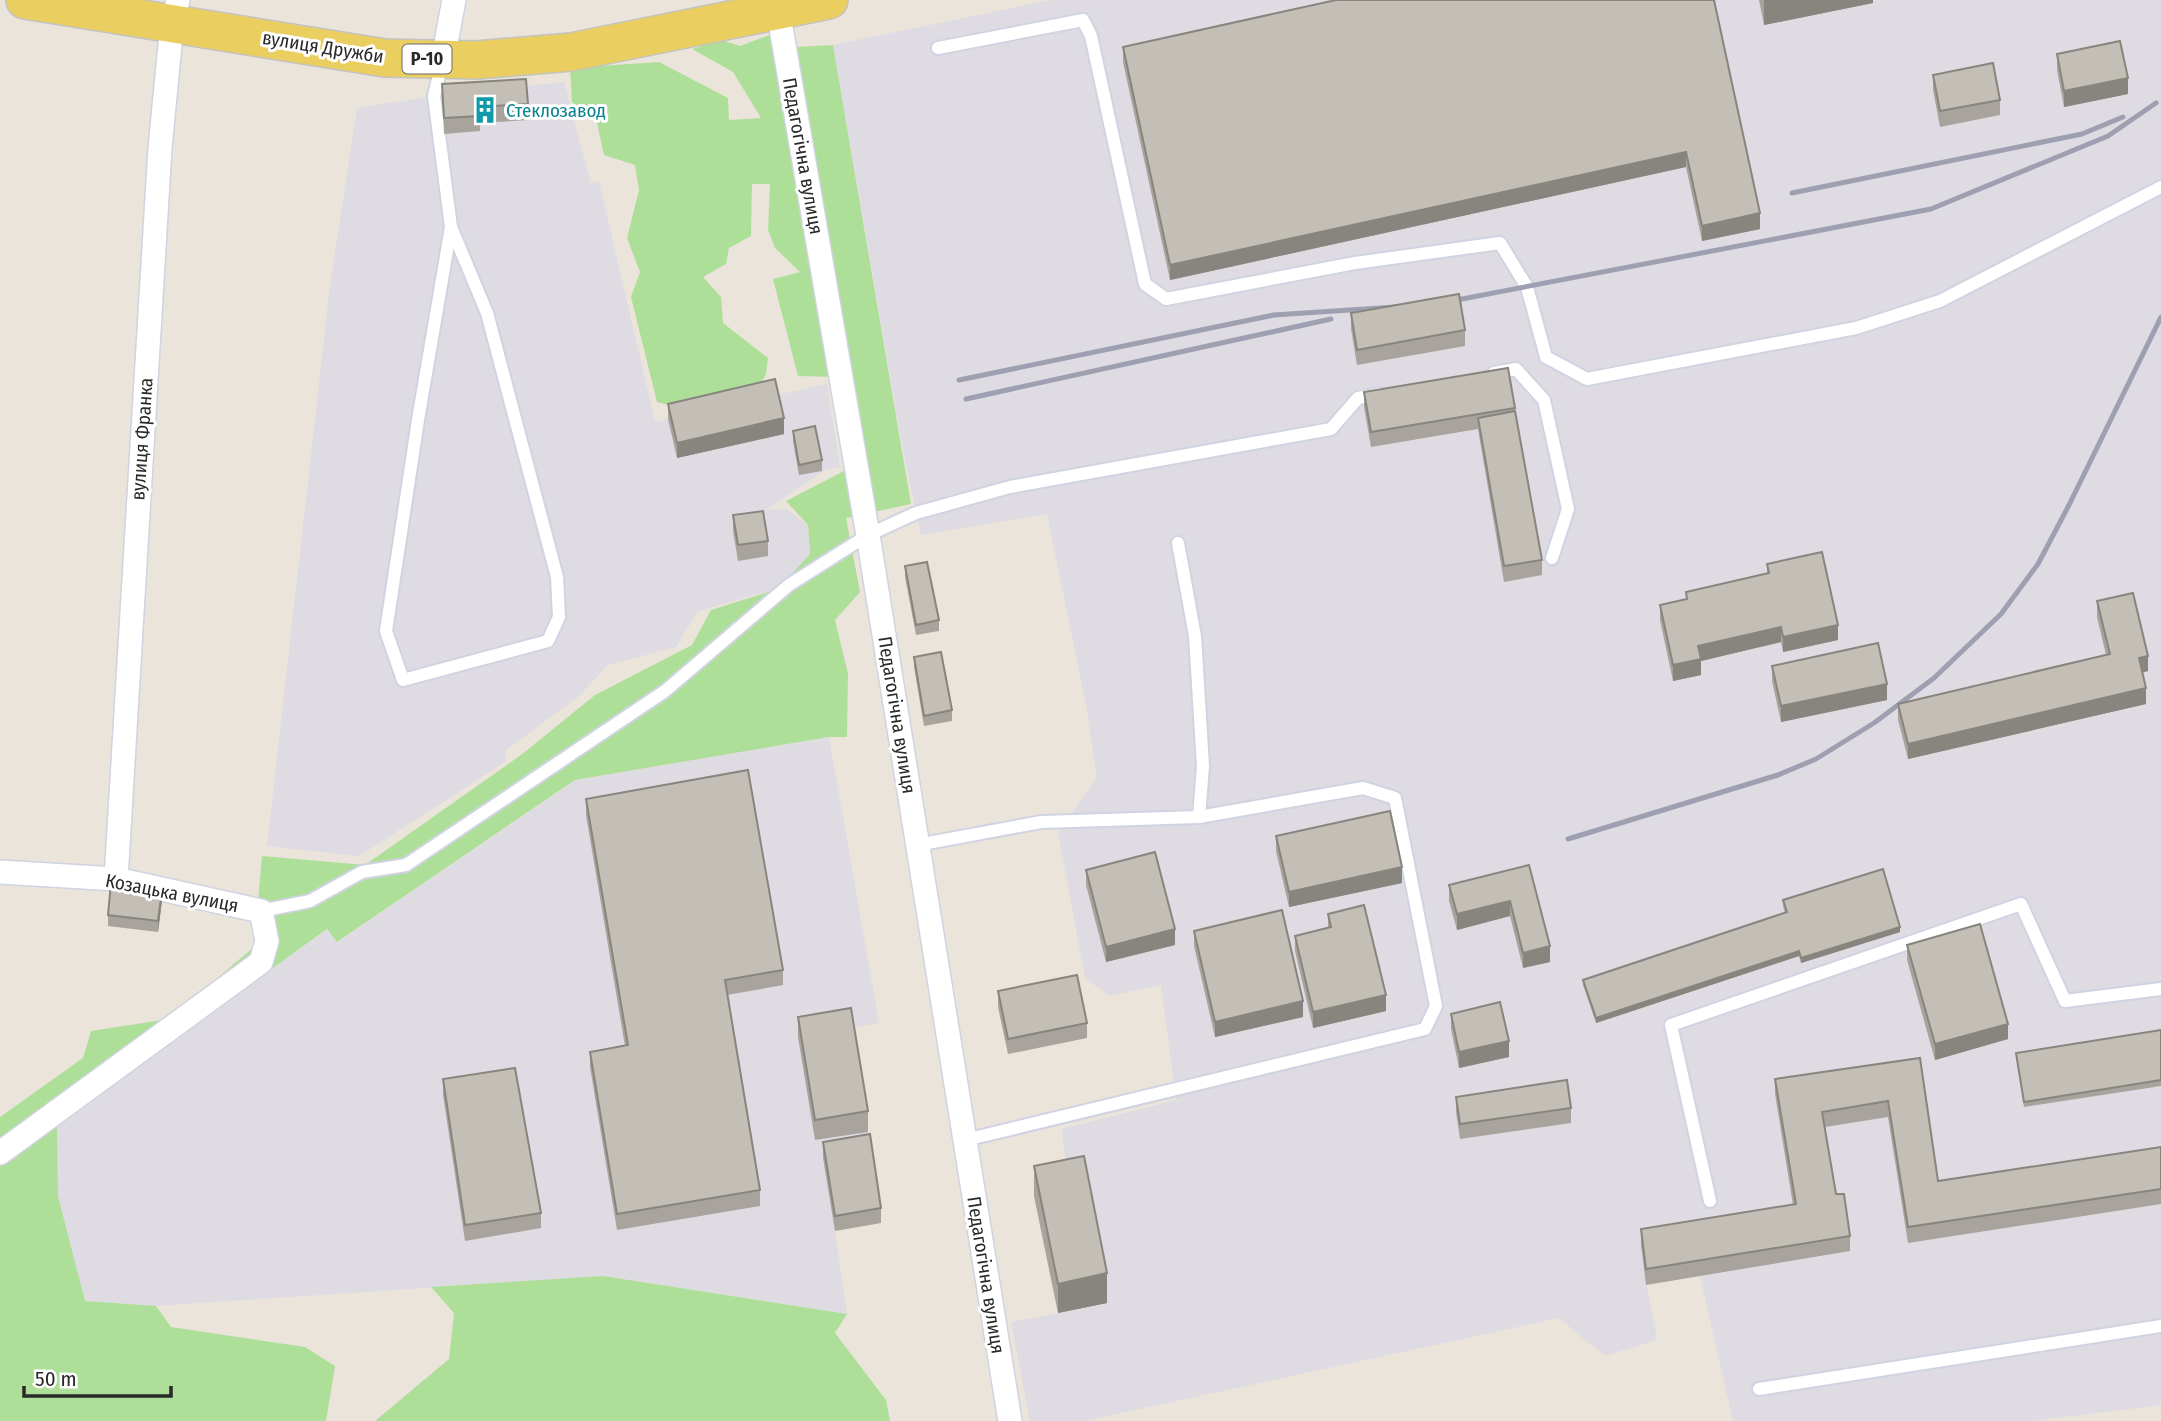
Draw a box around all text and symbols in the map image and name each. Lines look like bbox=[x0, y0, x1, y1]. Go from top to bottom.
street label: вулиця Дружби bbox=[261, 26, 385, 68]
road number: Р-10 bbox=[402, 44, 452, 74]
street label: Педагогічна вулиця bbox=[778, 76, 828, 236]
building icon: Стеклозавод bbox=[470, 95, 500, 125]
place label: Стеклозавод bbox=[506, 99, 606, 122]
street label: вулиця Франка bbox=[126, 377, 158, 501]
street label: Педагогічна вулиця bbox=[873, 635, 921, 795]
street label: Козацька вулиця bbox=[103, 869, 241, 917]
street label: Педагогічна вулиця bbox=[962, 1195, 1010, 1355]
scale bar bbox=[24, 1354, 172, 1398]
text: 50 m bbox=[35, 1366, 77, 1392]

